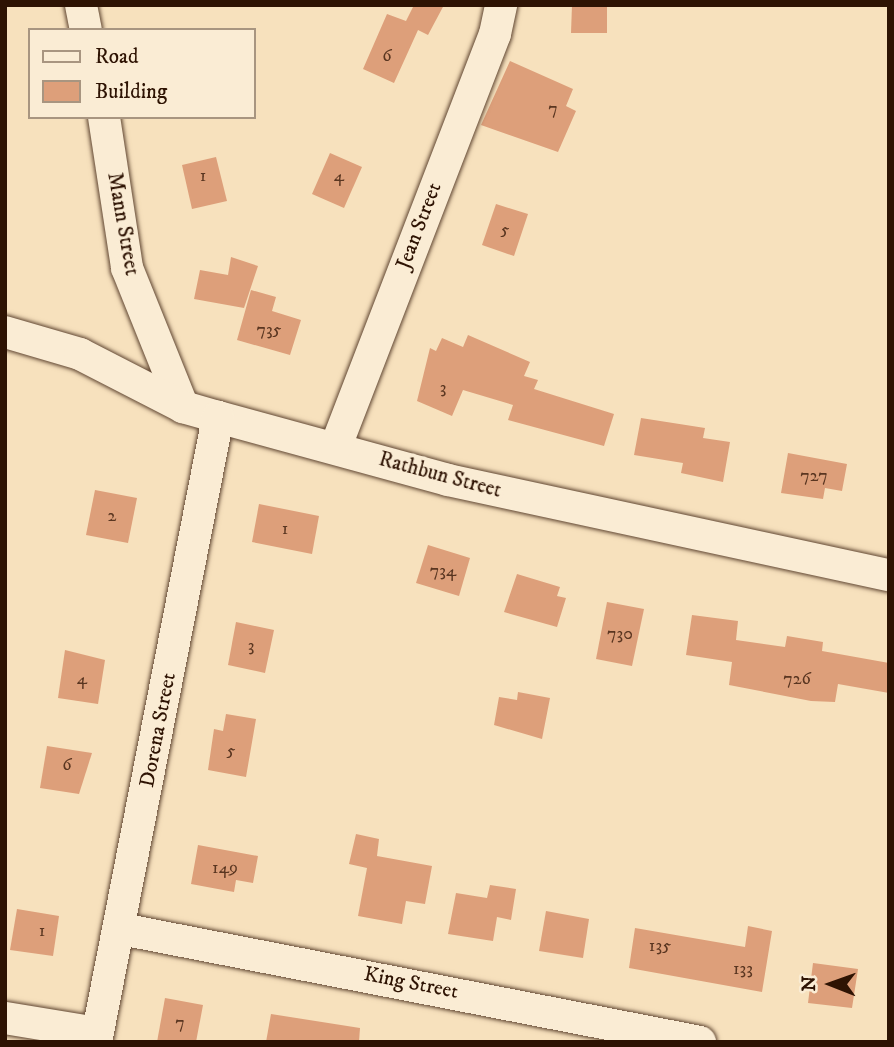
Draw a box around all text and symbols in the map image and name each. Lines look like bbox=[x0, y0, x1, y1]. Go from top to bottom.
legend bbox=[28, 28, 256, 119]
text: Road bbox=[95, 44, 139, 70]
house number: 6 bbox=[382, 45, 392, 67]
text: Building bbox=[95, 79, 167, 105]
house number: 7 bbox=[548, 98, 558, 120]
house number: 1 bbox=[200, 165, 206, 187]
house number: 4 bbox=[334, 165, 344, 187]
street label: Mann Street bbox=[102, 170, 144, 278]
street label: Jean Street bbox=[391, 179, 447, 273]
house number: 5 bbox=[501, 219, 509, 241]
house number: 735 bbox=[256, 319, 282, 341]
house number: 3 bbox=[440, 377, 446, 399]
street label: Rathbun Street bbox=[376, 447, 504, 503]
house number: 727 bbox=[800, 465, 828, 487]
house number: 2 bbox=[108, 505, 116, 527]
house number: 1 bbox=[282, 518, 288, 540]
house number: 734 bbox=[430, 560, 456, 582]
house number: 730 bbox=[607, 623, 633, 645]
house number: 3 bbox=[248, 635, 254, 657]
house number: 4 bbox=[77, 668, 87, 690]
house number: 726 bbox=[783, 668, 811, 690]
street label: Dorena Street bbox=[135, 670, 181, 790]
house number: 5 bbox=[227, 740, 235, 762]
house number: 6 bbox=[62, 754, 72, 776]
house number: 149 bbox=[212, 857, 238, 879]
house number: 1 bbox=[39, 920, 45, 942]
house number: 135 bbox=[649, 935, 671, 957]
north arrow bbox=[796, 949, 866, 1019]
house number: 133 bbox=[733, 958, 753, 980]
street label: King Street bbox=[362, 962, 460, 1004]
text: N bbox=[798, 976, 821, 992]
house number: 7 bbox=[175, 1012, 185, 1034]

